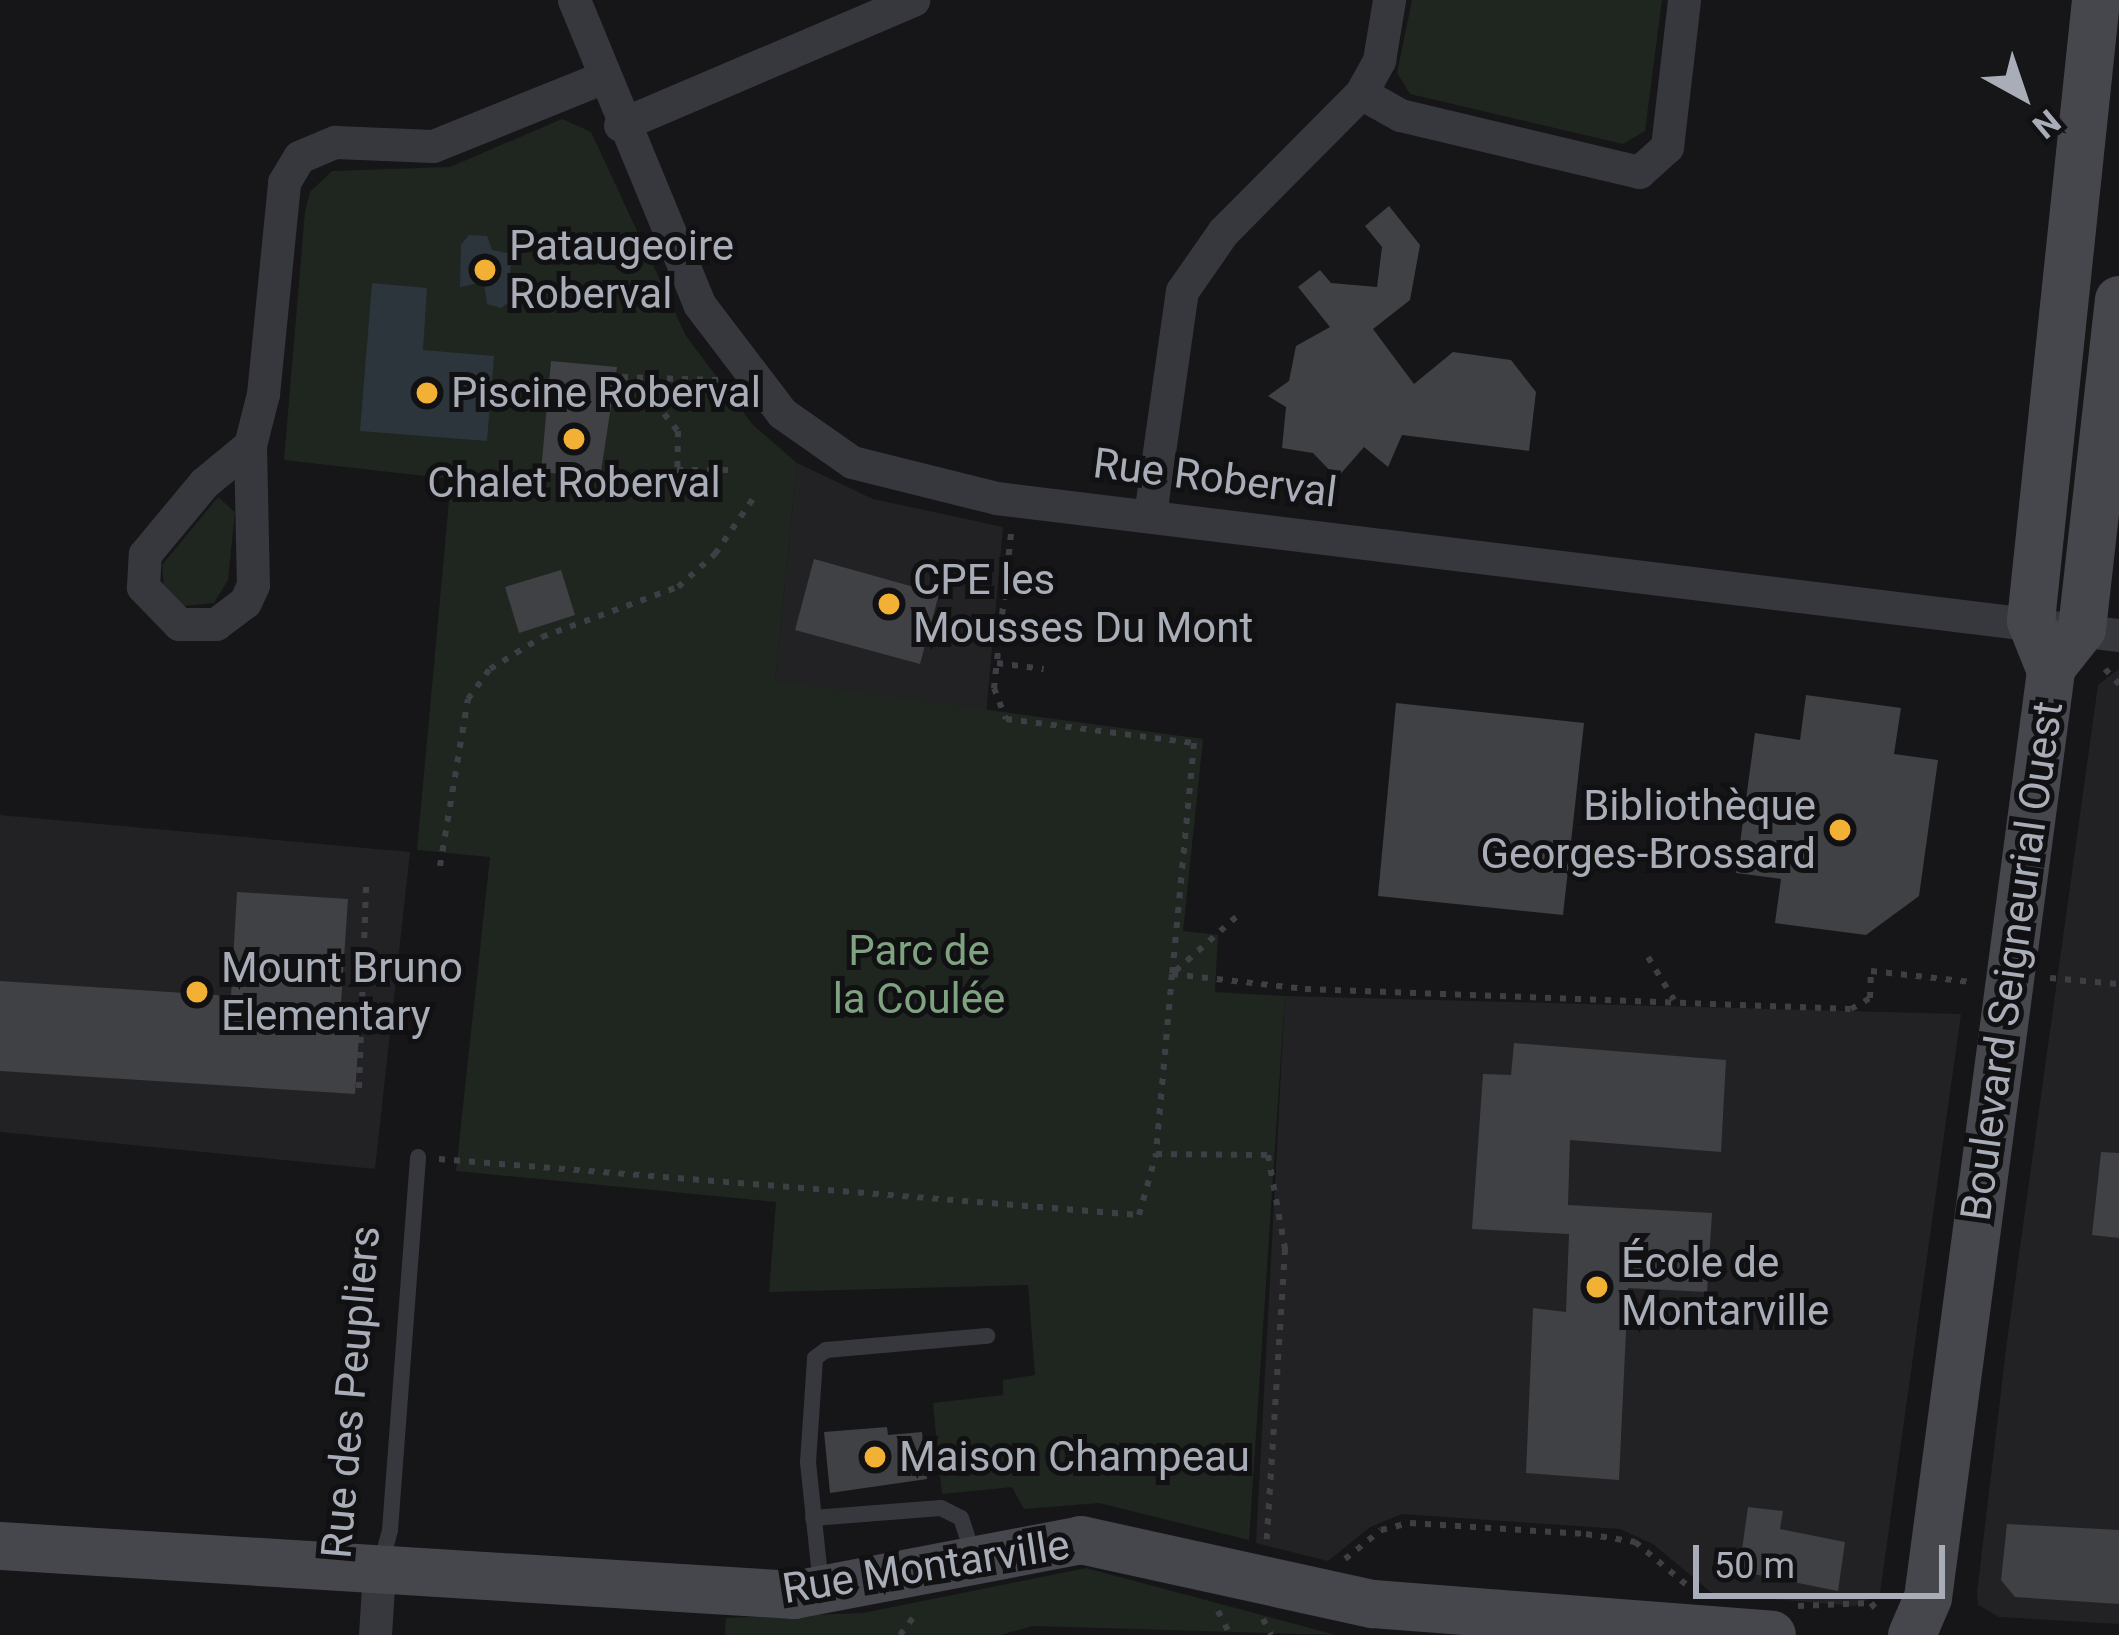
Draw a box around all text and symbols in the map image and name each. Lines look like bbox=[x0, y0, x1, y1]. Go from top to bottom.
north arrow bbox=[1963, 36, 2083, 156]
text: N bbox=[2025, 102, 2068, 146]
place label: Pataugeoire Roberval bbox=[509, 221, 734, 320]
marker: Pataugeoire Roberval bbox=[472, 257, 498, 283]
place label: Piscine Roberval bbox=[451, 368, 761, 418]
marker: Piscine Roberval bbox=[414, 380, 440, 406]
marker: Chalet Roberval bbox=[561, 426, 587, 452]
street label: Rue Roberval bbox=[1090, 438, 1340, 518]
place label: Chalet Roberval bbox=[427, 458, 721, 508]
place label: CPE les Mousses Du Mont bbox=[913, 555, 1253, 654]
marker: CPE les Mousses Du Mont bbox=[876, 591, 902, 617]
street label: Boulevard Seigneurial Ouest bbox=[1951, 698, 2073, 1224]
place label: Bibliothèque Georges-Brossard bbox=[1481, 781, 1816, 880]
marker: Bibliothèque Georges-Brossard bbox=[1827, 817, 1853, 843]
park label: Parc de la Coulée bbox=[833, 926, 1005, 1024]
place label: Mount Bruno Elementary bbox=[221, 943, 463, 1042]
marker: Mount Bruno Elementary bbox=[184, 979, 210, 1005]
street label: Rue des Peupliers bbox=[311, 1224, 391, 1560]
place label: École de Montarville bbox=[1621, 1238, 1829, 1336]
marker: École de Montarville bbox=[1584, 1274, 1610, 1300]
place label: Maison Champeau bbox=[899, 1432, 1250, 1482]
marker: Maison Champeau bbox=[862, 1444, 888, 1470]
street label: Rue Montarville bbox=[779, 1519, 1073, 1615]
scale bar bbox=[1699, 1521, 1951, 1595]
text: 50 m bbox=[1714, 1545, 1795, 1587]

